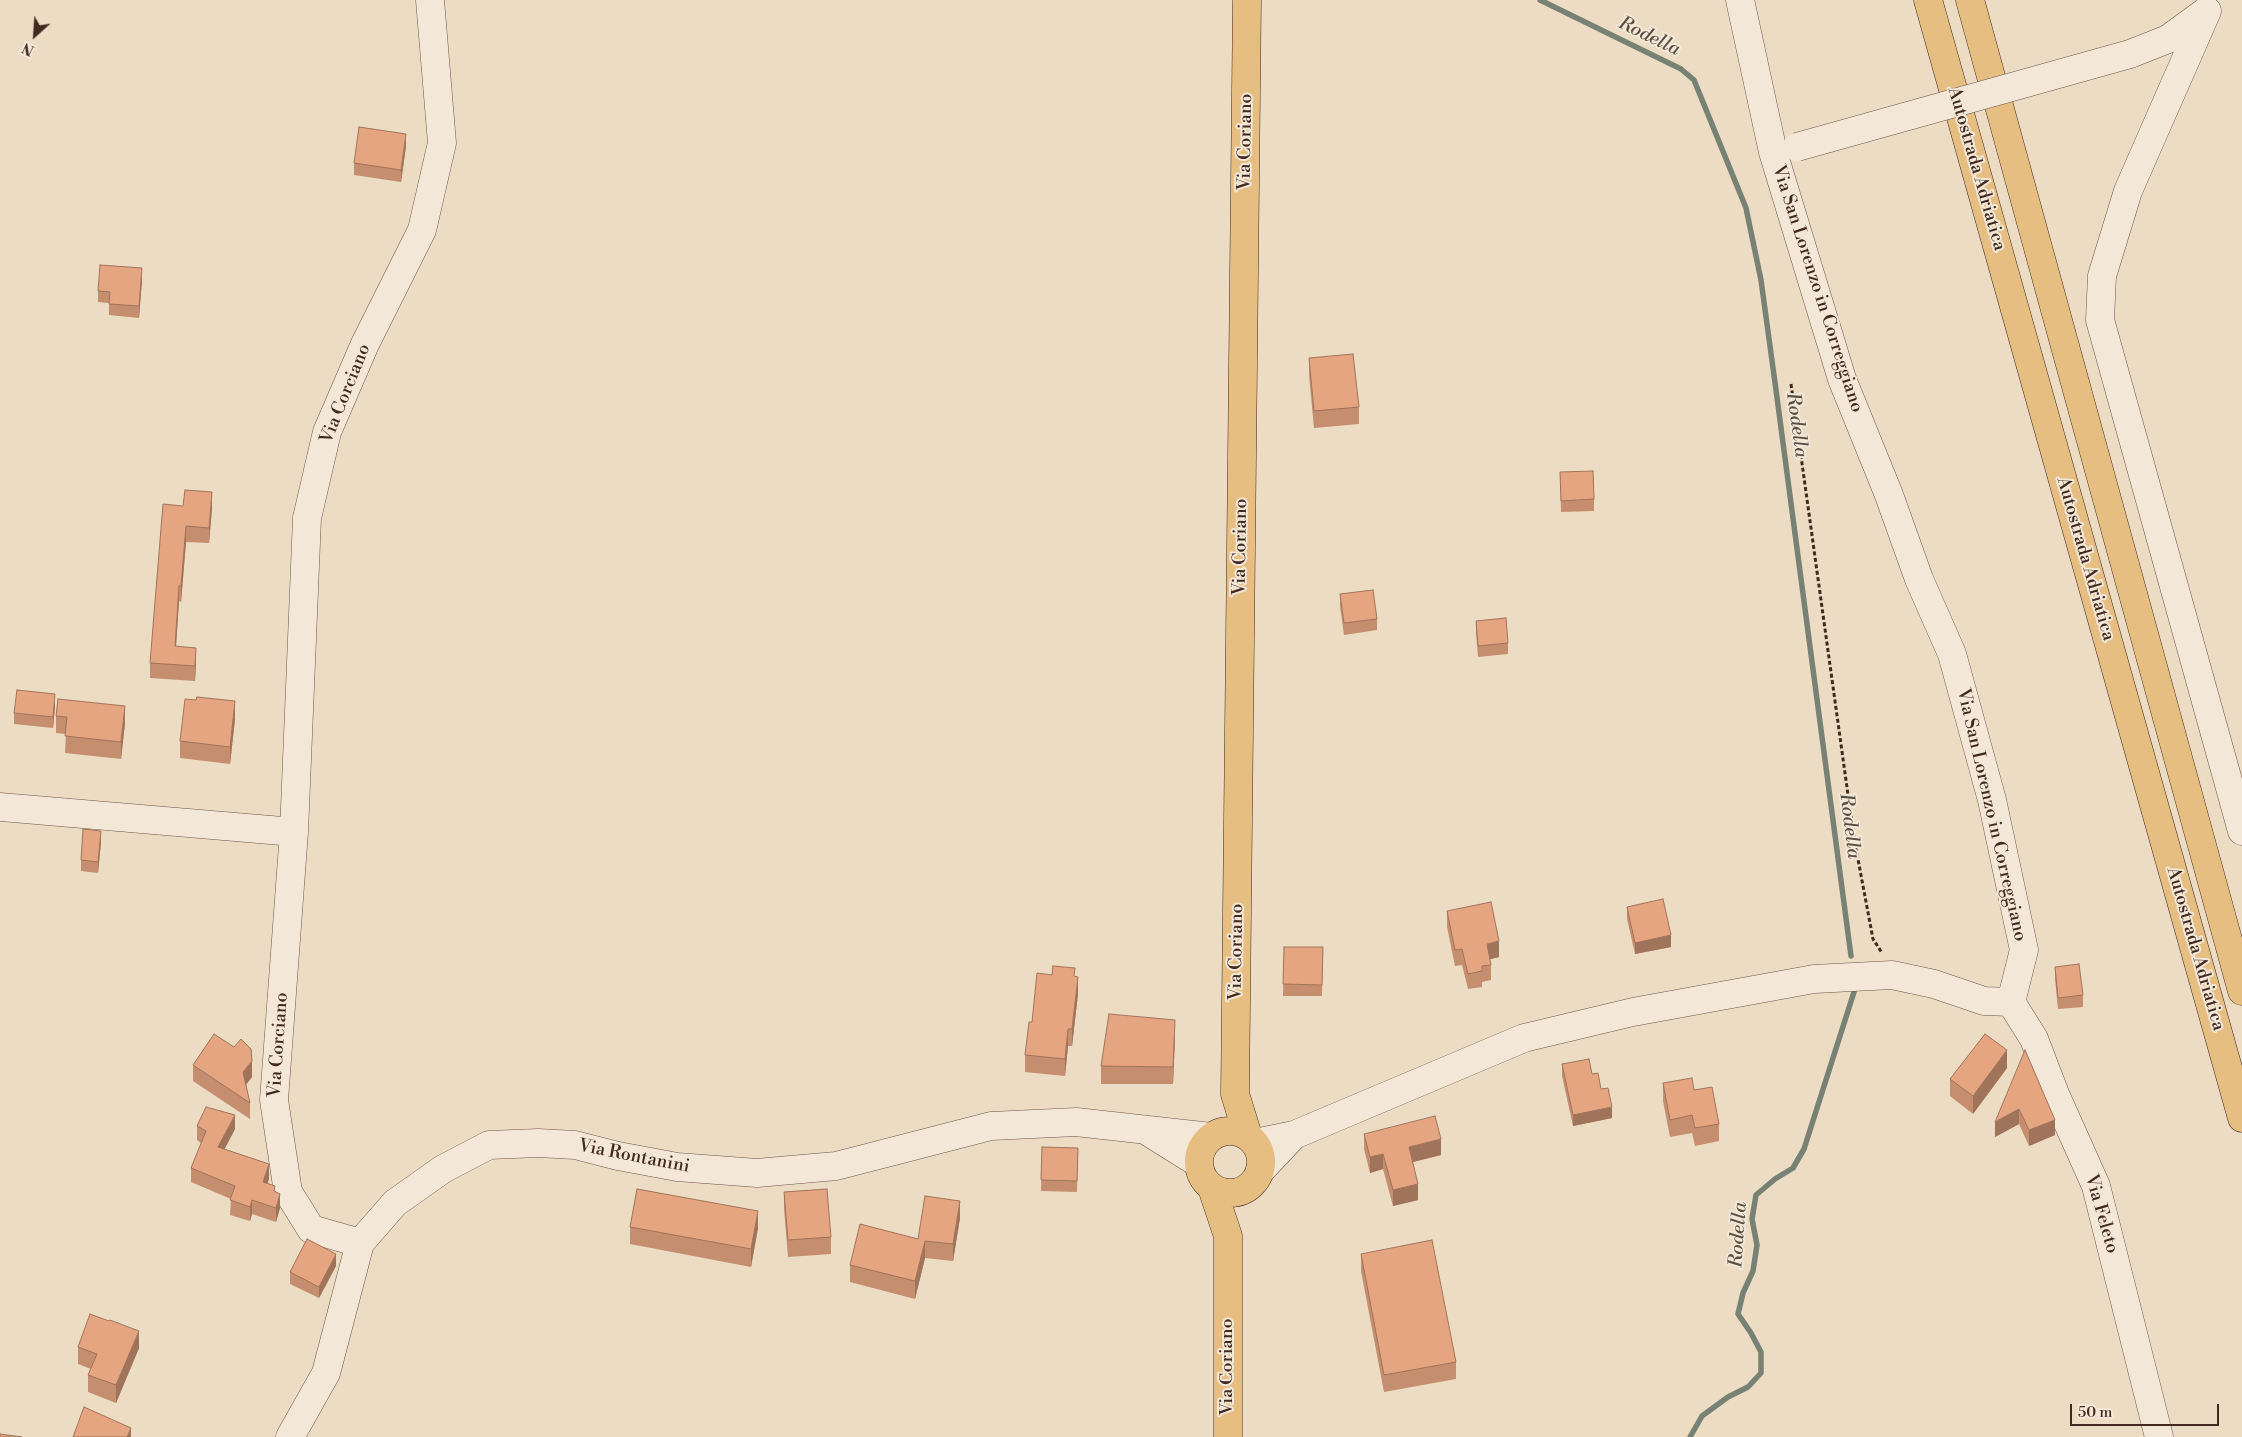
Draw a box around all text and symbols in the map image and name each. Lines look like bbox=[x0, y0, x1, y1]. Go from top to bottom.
north arrow bbox=[10, 10, 60, 60]
water label: Rodella bbox=[1615, 12, 1683, 62]
text: N bbox=[20, 38, 37, 59]
street label: Autostrada Adriatica bbox=[1942, 85, 2010, 253]
street label: Via Coriano bbox=[1234, 93, 1258, 191]
street label: Via San Lorenzo in Correggiano bbox=[1767, 163, 1867, 415]
street label: Via Corciano bbox=[316, 341, 376, 447]
water label: Rodella bbox=[1780, 391, 1812, 459]
street label: Autostrada Adriatica bbox=[2051, 475, 2119, 643]
street label: Via Coriano bbox=[1229, 498, 1253, 596]
street label: Via San Lorenzo in Correggiano bbox=[1951, 687, 2031, 943]
water label: Rodella bbox=[1834, 792, 1864, 860]
street label: Autostrada Adriatica bbox=[2161, 865, 2229, 1033]
street label: Via Coriano bbox=[1225, 903, 1249, 1001]
street label: Via Corciano bbox=[265, 992, 293, 1098]
street label: Via Rontanini bbox=[577, 1136, 691, 1178]
street label: Via Feleto bbox=[2079, 1172, 2123, 1256]
water label: Rodella bbox=[1725, 1201, 1753, 1269]
street label: Via Coriano bbox=[1217, 1318, 1239, 1416]
scale bar bbox=[2072, 1394, 2221, 1426]
text: 50 m bbox=[2078, 1403, 2112, 1422]

